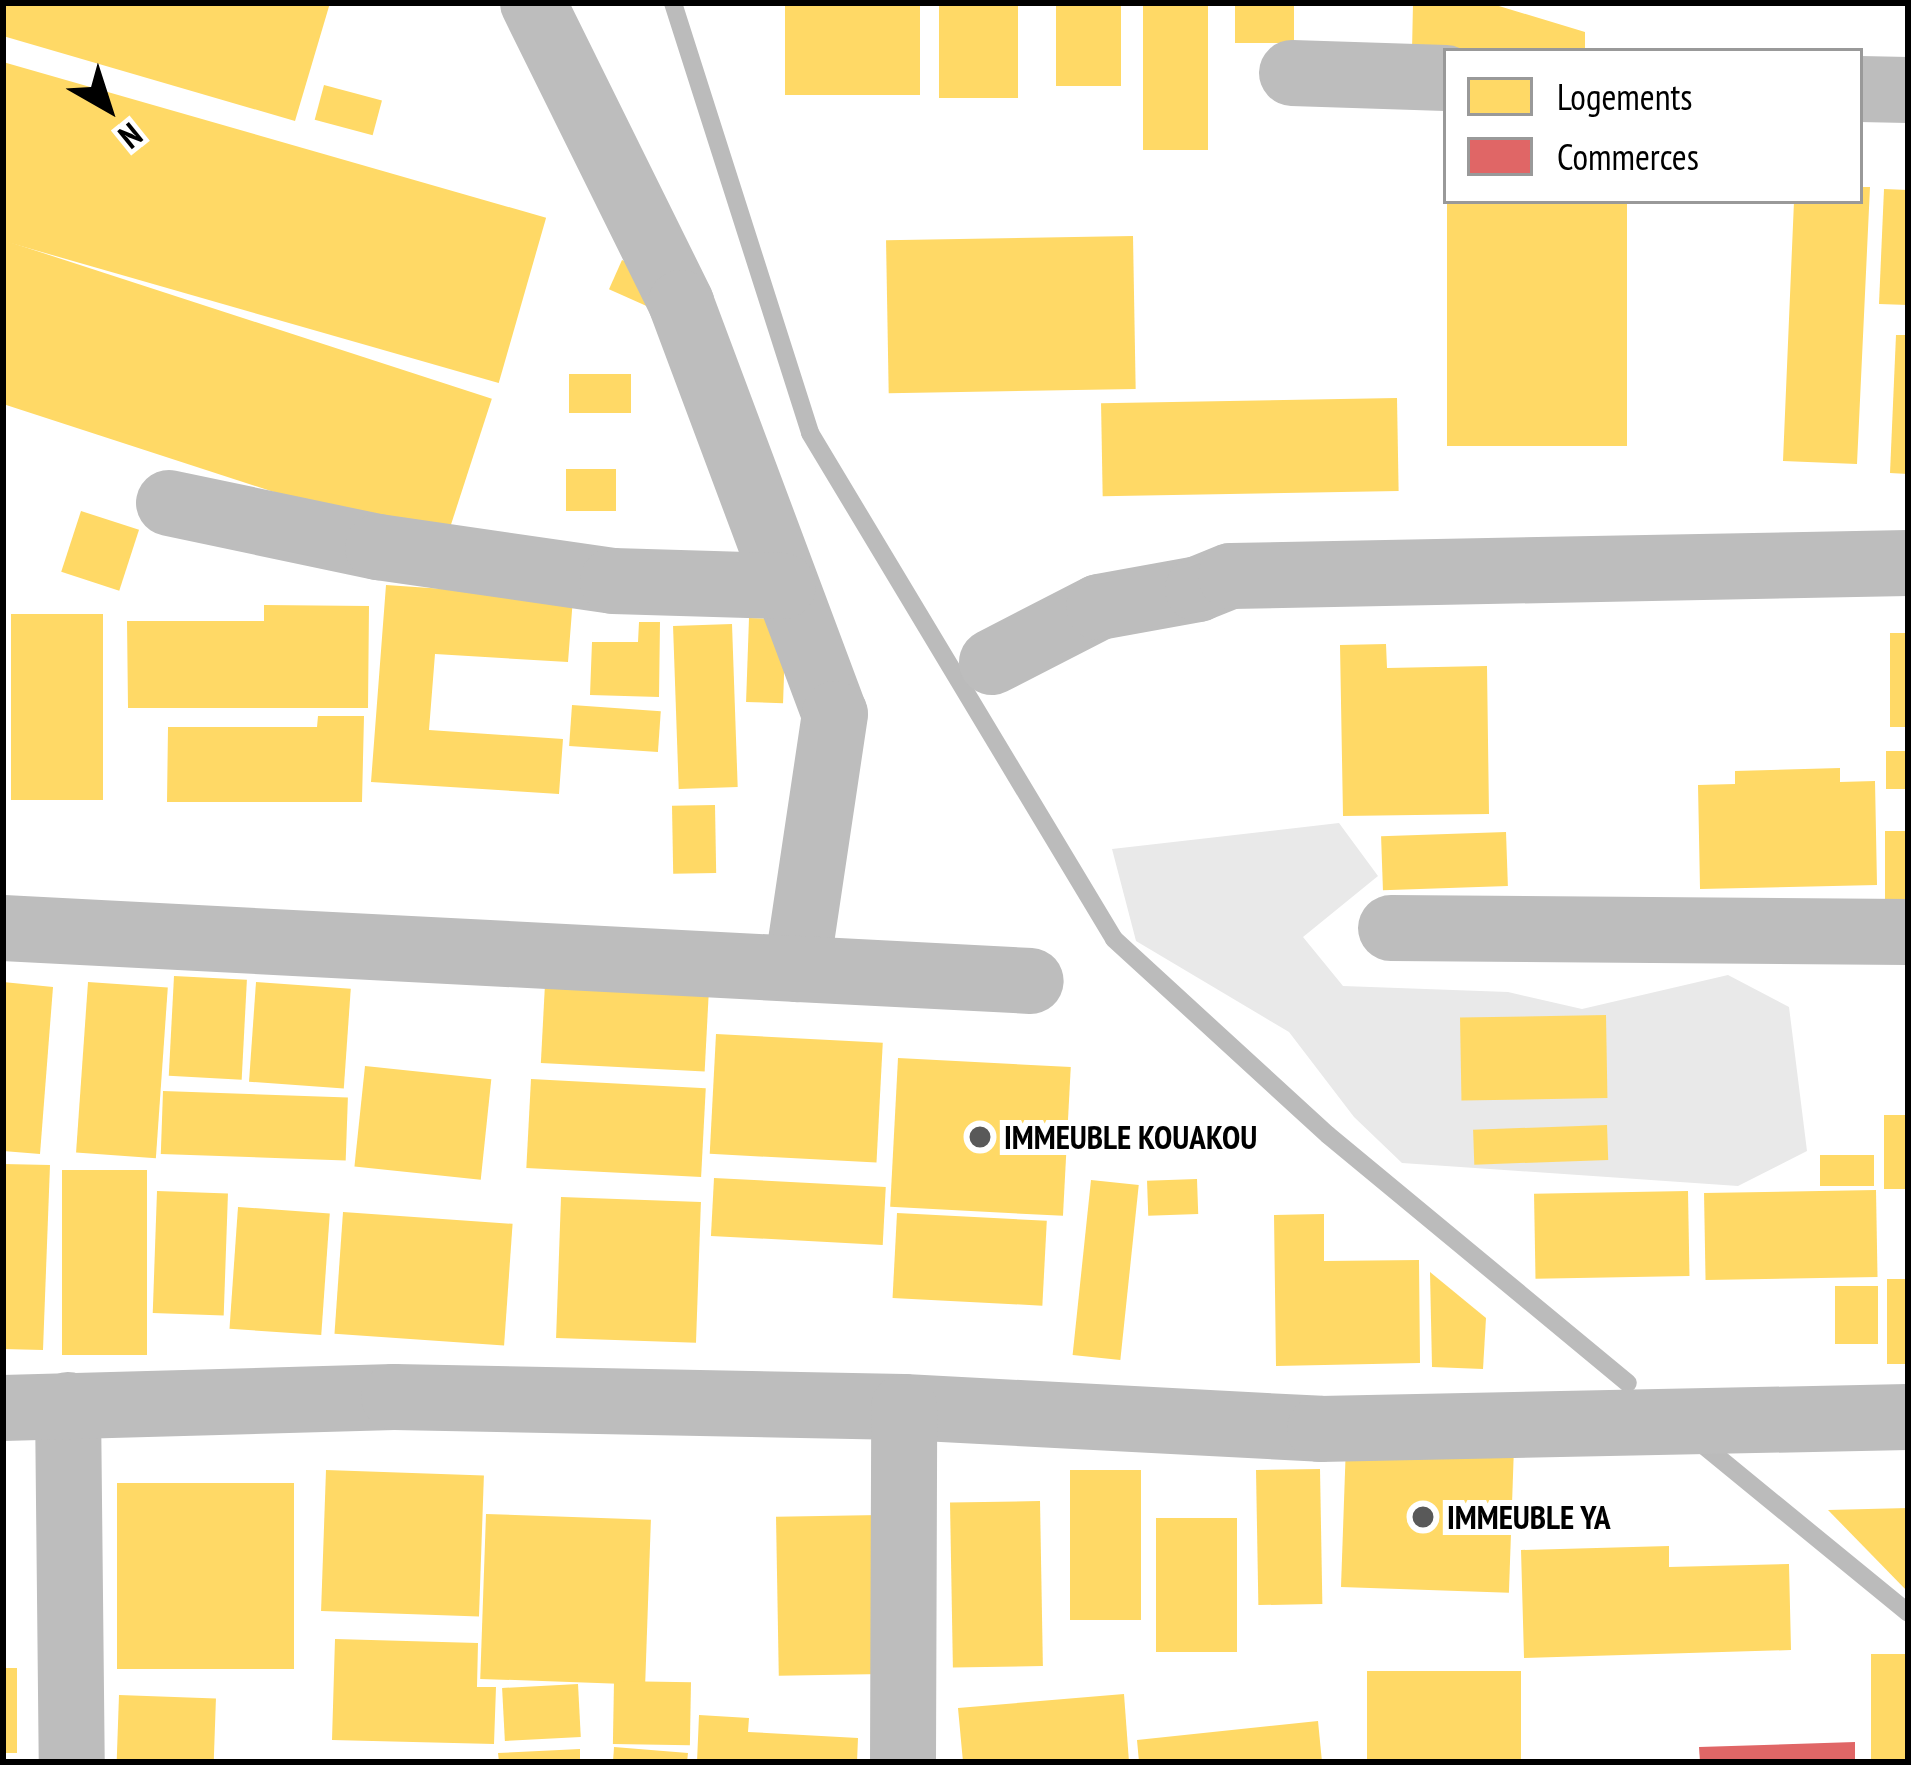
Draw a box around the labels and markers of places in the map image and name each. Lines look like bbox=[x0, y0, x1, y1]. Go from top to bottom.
place label: IMMEUBLE KOUAKOU bbox=[1004, 1117, 1257, 1157]
marker: IMMEUBLE KOUAKOU bbox=[967, 1124, 993, 1150]
place label: IMMEUBLE YA bbox=[1447, 1497, 1611, 1537]
marker: IMMEUBLE YA bbox=[1410, 1504, 1436, 1530]

